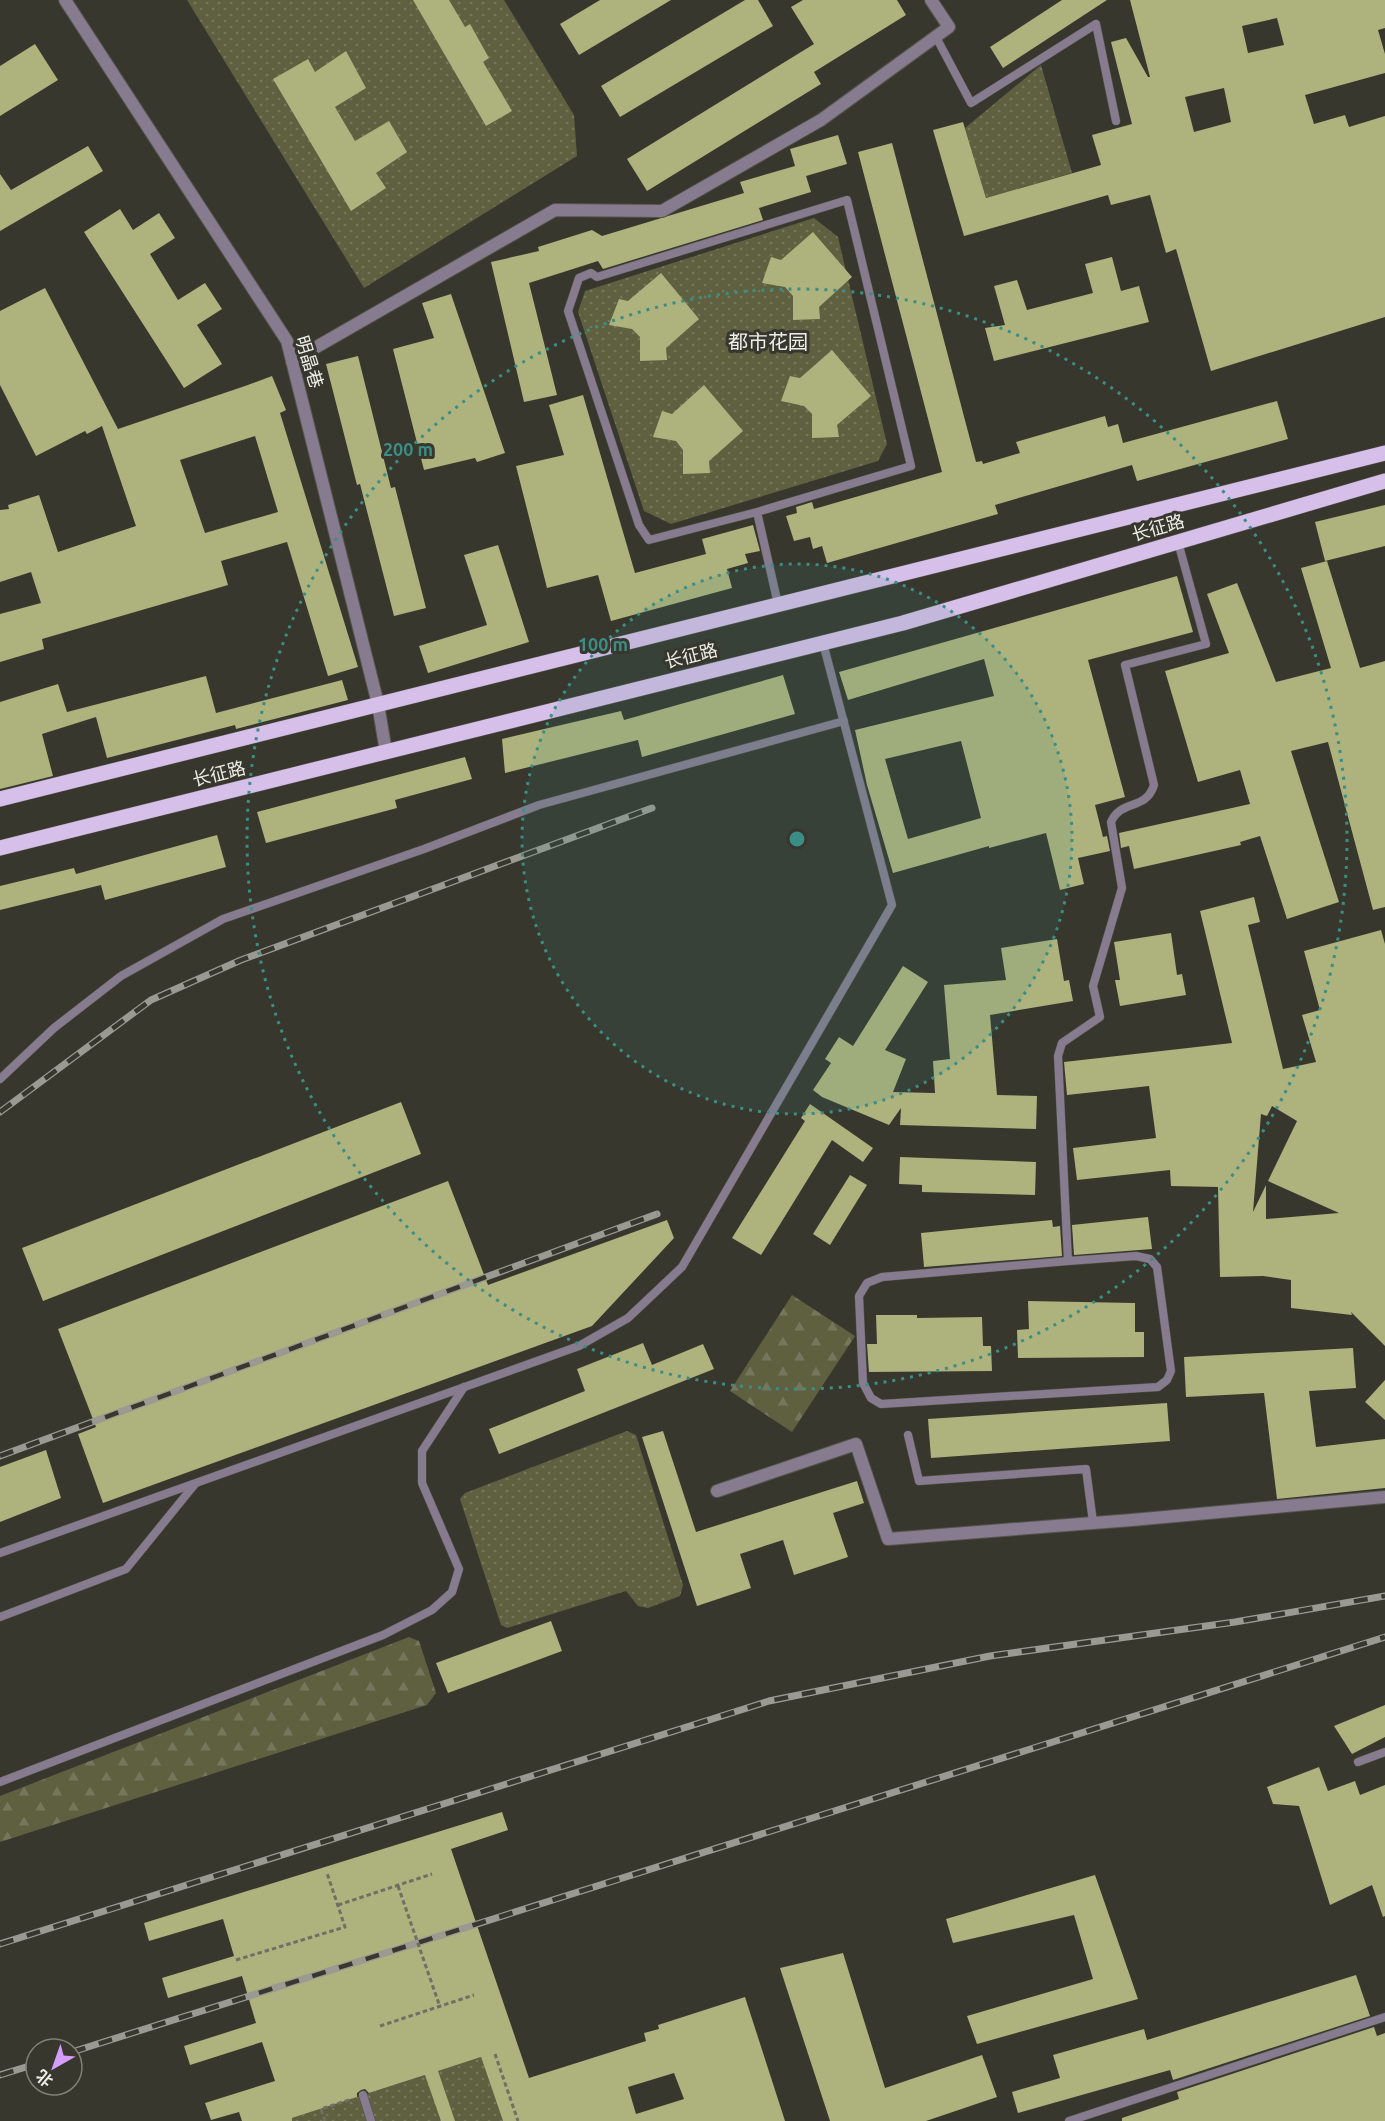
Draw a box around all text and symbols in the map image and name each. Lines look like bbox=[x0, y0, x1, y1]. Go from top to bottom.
district label: 都市花园 bbox=[728, 330, 808, 353]
street label: 明晶巷 bbox=[292, 333, 327, 390]
text: 200 m bbox=[383, 439, 433, 459]
street label: 长征路 bbox=[1129, 510, 1186, 544]
text: 100 m bbox=[578, 634, 628, 654]
street label: 长征路 bbox=[662, 639, 719, 671]
street label: 长征路 bbox=[190, 757, 247, 789]
centre of rings bbox=[787, 829, 807, 849]
north arrow bbox=[24, 2037, 84, 2097]
text: 北 bbox=[32, 2066, 56, 2091]

